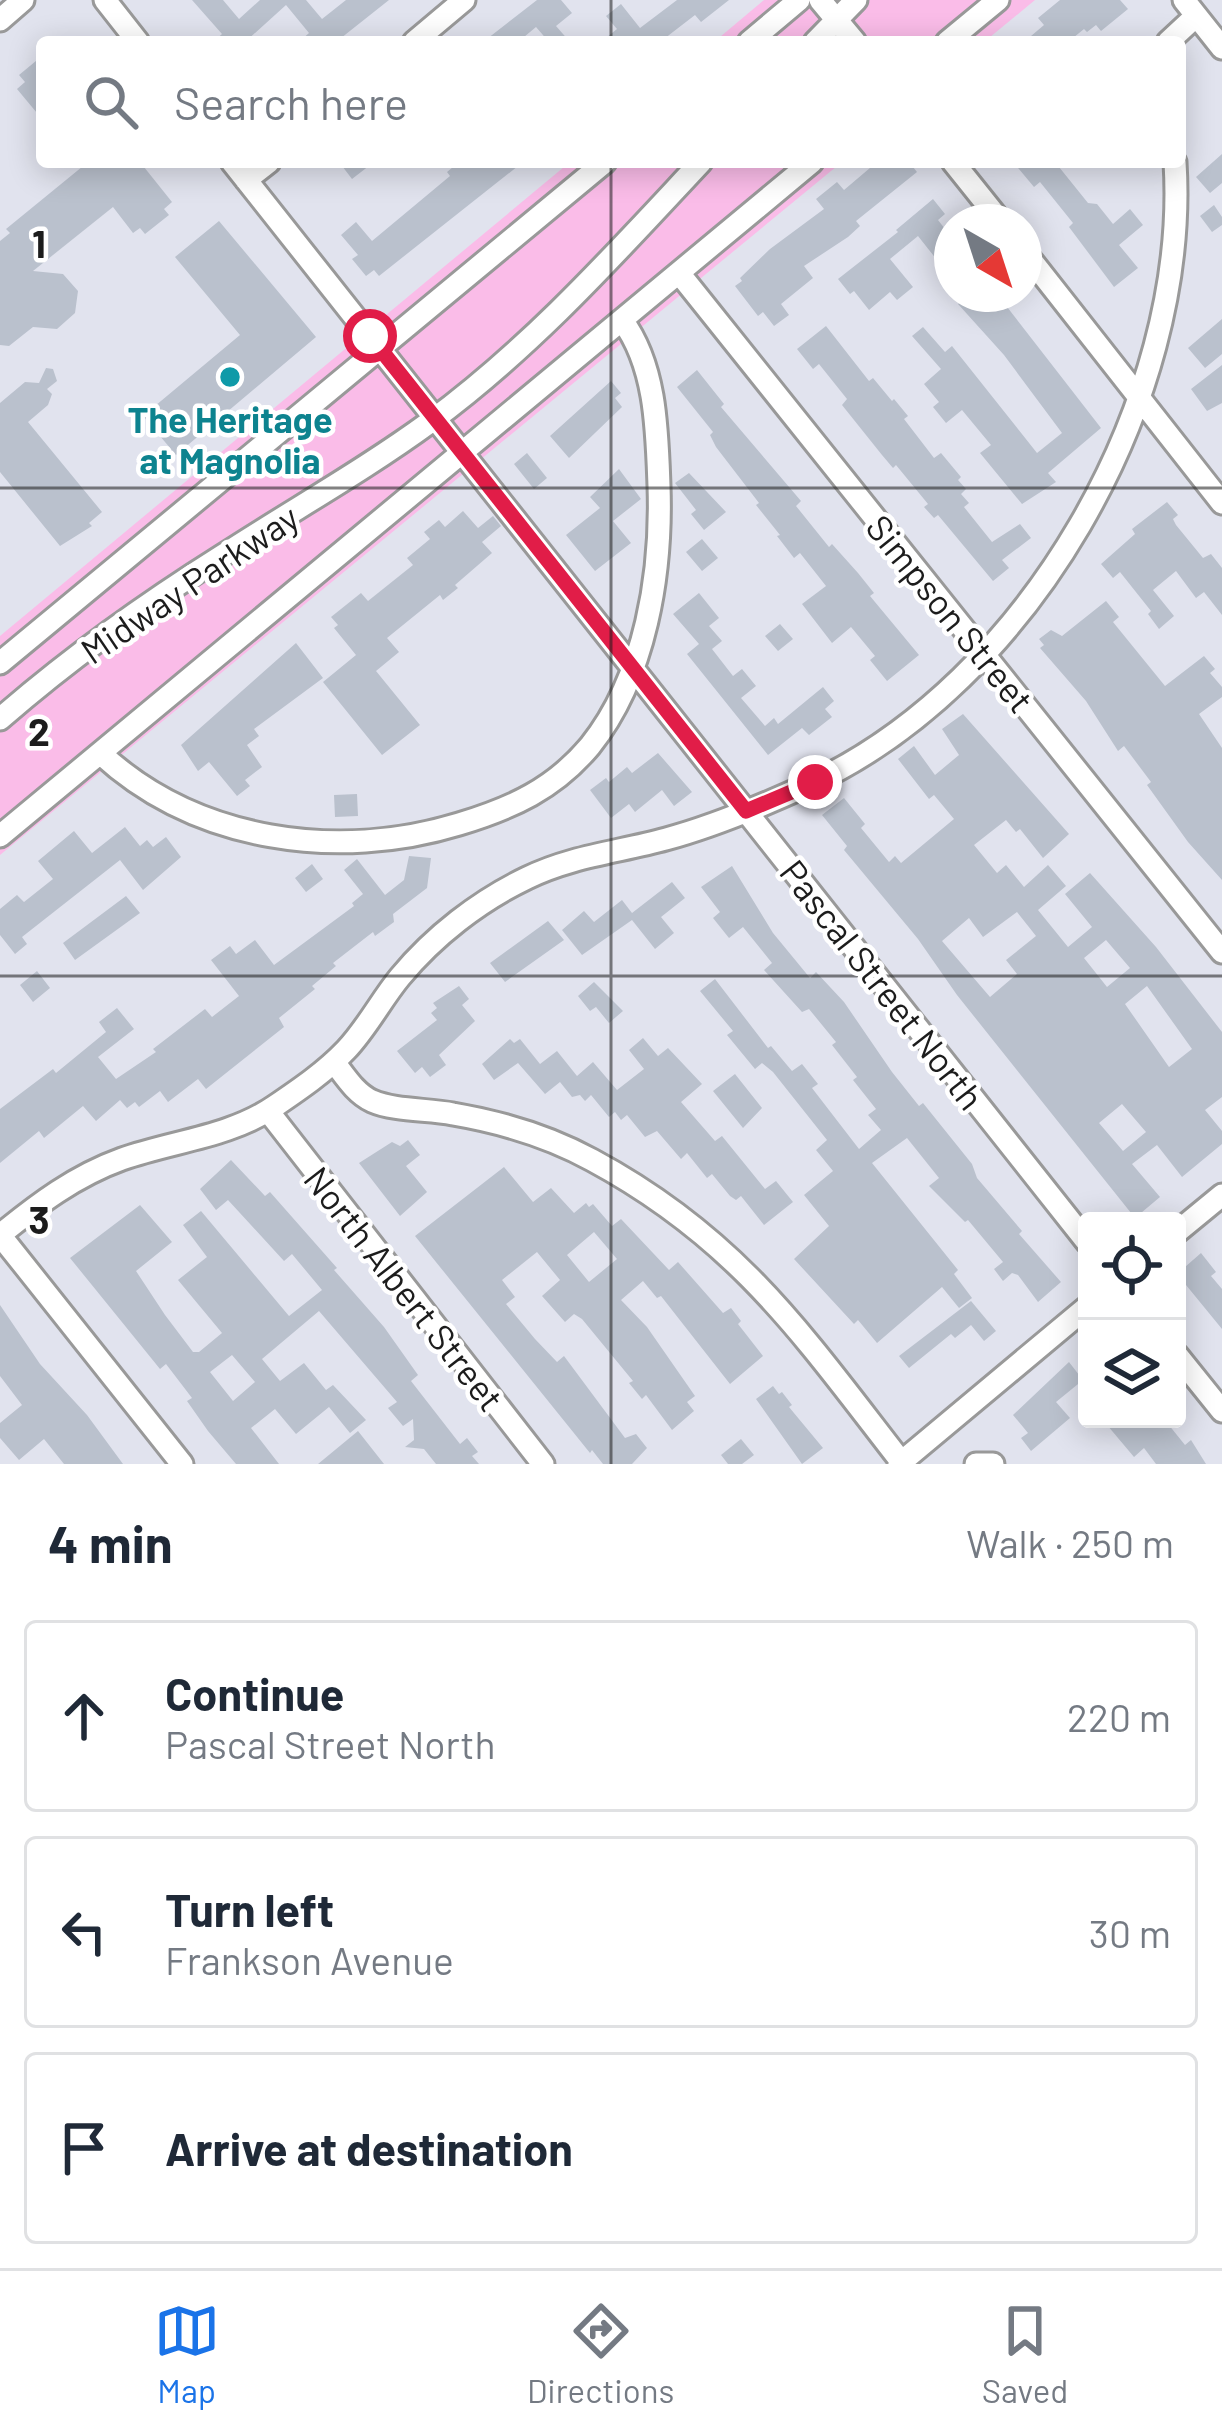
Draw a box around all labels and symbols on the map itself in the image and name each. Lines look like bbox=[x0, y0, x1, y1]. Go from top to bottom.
north arrow bbox=[934, 204, 1042, 312]
text: 1 bbox=[32, 219, 46, 266]
route start bbox=[343, 309, 397, 363]
marker: The Heritage at Magnolia bbox=[217, 364, 243, 390]
place label: The Heritage at Magnolia bbox=[127, 397, 333, 481]
street label: Midway Parkway bbox=[72, 494, 306, 672]
street label: Simpson Street bbox=[858, 506, 1044, 720]
text: 2 bbox=[28, 707, 50, 754]
route end bbox=[788, 755, 842, 809]
street label: Pascal Street North bbox=[772, 851, 994, 1117]
street label: North Albert Street bbox=[296, 1157, 514, 1419]
text: 3 bbox=[28, 1195, 50, 1242]

